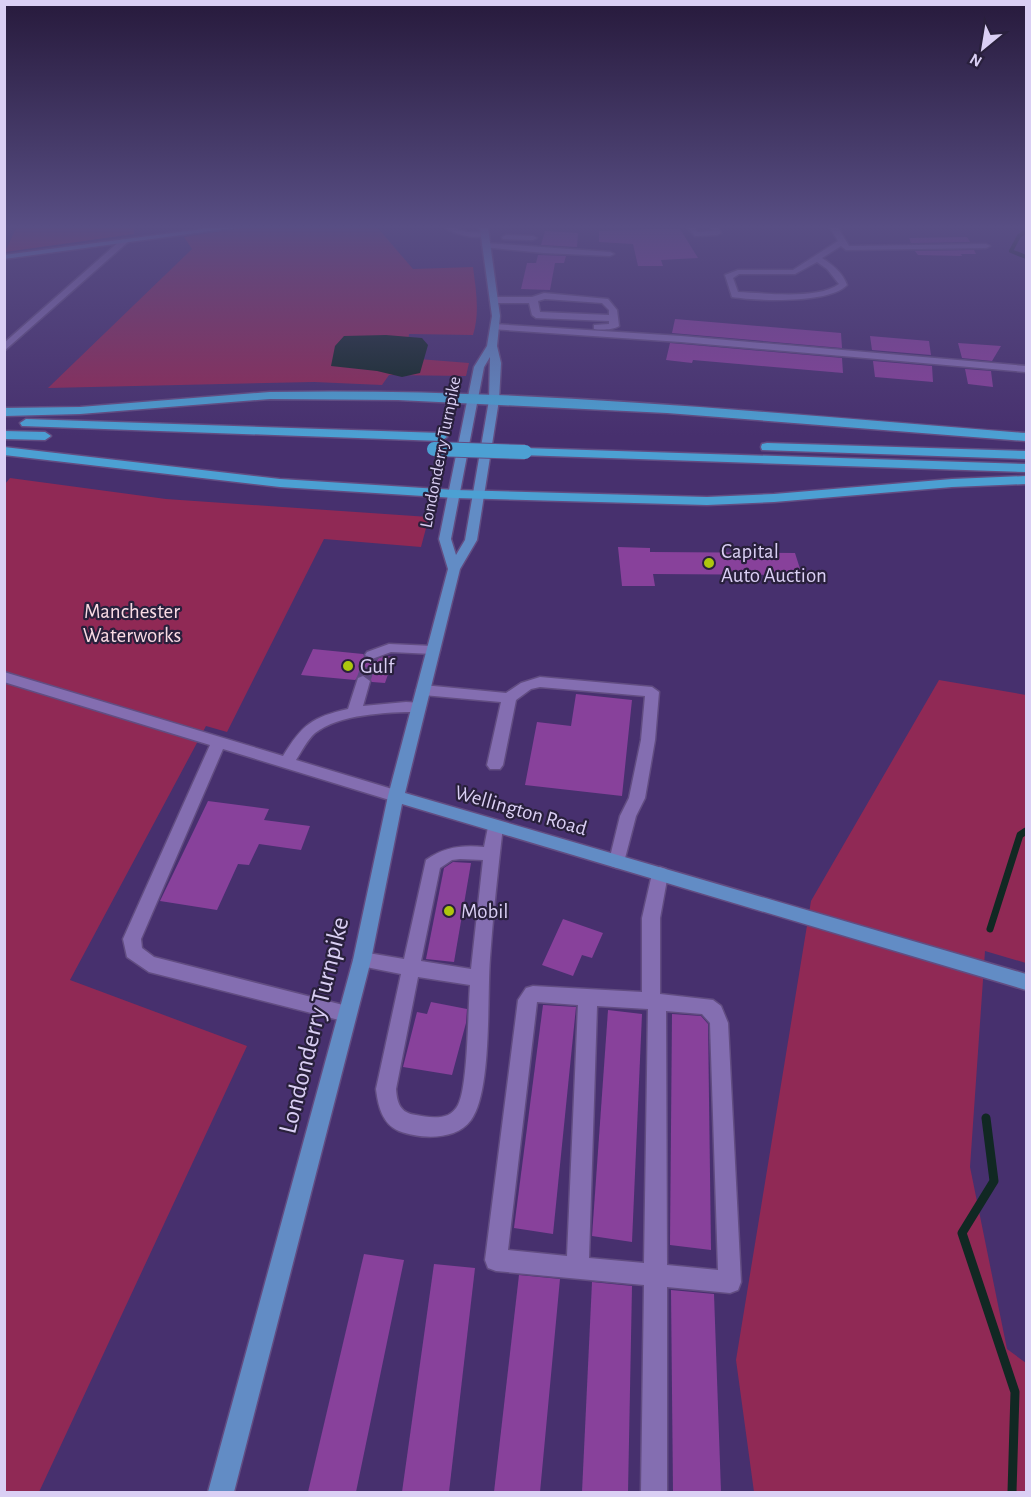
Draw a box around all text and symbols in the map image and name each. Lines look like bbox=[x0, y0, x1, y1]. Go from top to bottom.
north arrow bbox=[953, 18, 1013, 78]
text: N bbox=[967, 50, 985, 70]
street label: Londonderry Turnpike bbox=[417, 375, 464, 529]
place label: Capital Auto Auction bbox=[721, 541, 827, 586]
marker: Capital Auto Auction bbox=[702, 556, 716, 570]
park label: Manchester Waterworks bbox=[83, 601, 181, 646]
place label: Gulf bbox=[360, 656, 396, 677]
marker: Gulf bbox=[341, 659, 355, 673]
street label: Wellington Road bbox=[452, 782, 590, 839]
place label: Mobil bbox=[461, 901, 509, 922]
marker: Mobil bbox=[442, 904, 456, 918]
street label: Londonderry Turnpike bbox=[274, 914, 353, 1136]

